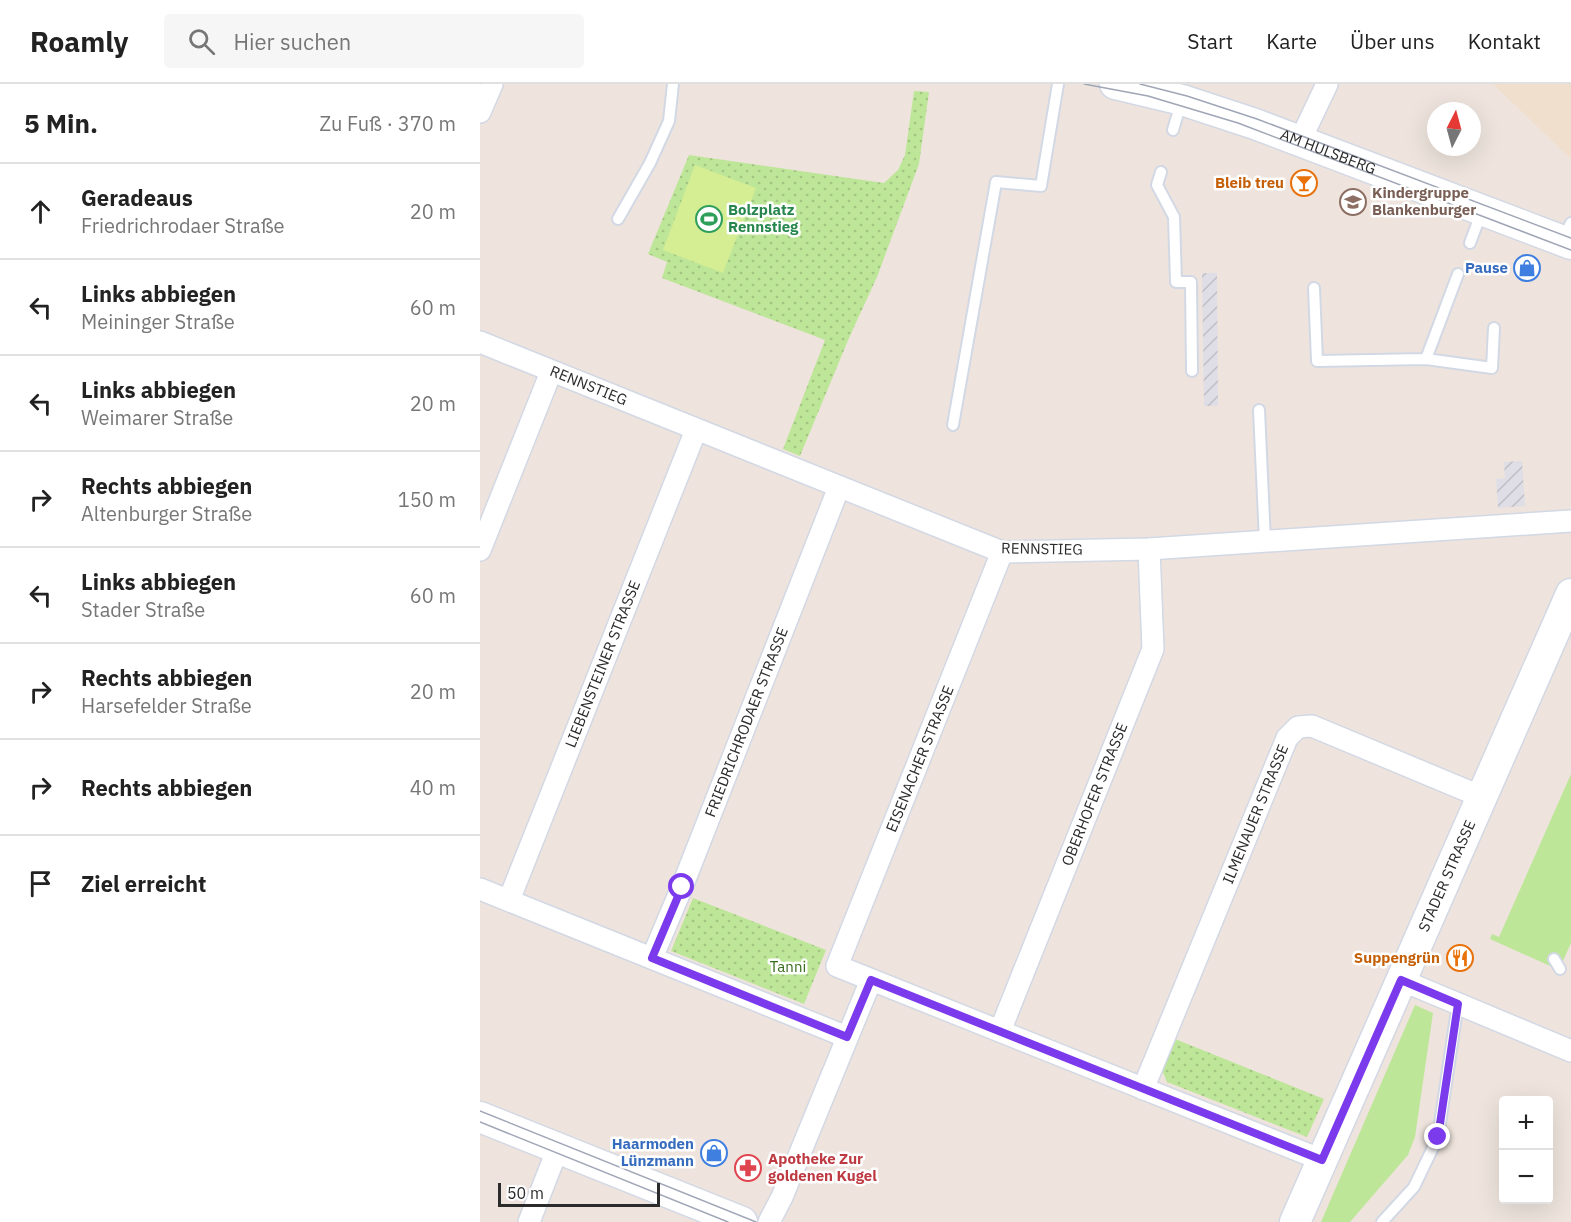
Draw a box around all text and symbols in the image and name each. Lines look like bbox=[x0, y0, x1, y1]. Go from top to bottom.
search box bbox=[164, 14, 584, 68]
text: Roamly bbox=[30, 23, 128, 60]
icon: search bbox=[185, 25, 218, 58]
text: Hier suchen bbox=[233, 27, 351, 56]
text: Start bbox=[1187, 27, 1233, 55]
text: Karte bbox=[1266, 27, 1317, 55]
text: Über uns bbox=[1350, 27, 1435, 55]
text: Kontakt bbox=[1468, 27, 1541, 55]
north arrow bbox=[1427, 102, 1481, 156]
text: 5 Min. bbox=[24, 106, 98, 140]
text: Zu Fuß · 370 m bbox=[319, 110, 456, 137]
street label: AM HULSBERG bbox=[1278, 125, 1379, 178]
bar icon: Bleib treu bbox=[1289, 168, 1319, 198]
place label: Bleib treu bbox=[1215, 173, 1284, 192]
text: Geradeaus bbox=[81, 183, 193, 212]
place label: Kindergruppe Blankenburger bbox=[1372, 183, 1476, 219]
school or university icon: Kindergruppe Blankenburger bbox=[1338, 187, 1368, 217]
icon: ahead bbox=[24, 195, 57, 228]
text: 20 m bbox=[410, 198, 456, 225]
place label: Bolzplatz Rennstieg bbox=[728, 200, 799, 236]
sports icon: Bolzplatz Rennstieg bbox=[694, 204, 724, 234]
text: Friedrichrodaer Straße bbox=[81, 212, 285, 239]
shop icon: Pause bbox=[1512, 253, 1542, 283]
place label: Pause bbox=[1465, 258, 1508, 277]
text: Links abbiegen bbox=[81, 279, 236, 308]
icon: left bbox=[24, 291, 57, 324]
text: 60 m bbox=[410, 294, 456, 321]
text: Meininger Straße bbox=[81, 308, 235, 335]
street label: RENNSTIEG bbox=[547, 361, 630, 409]
text: Links abbiegen bbox=[81, 375, 236, 404]
icon: left bbox=[24, 387, 57, 420]
text: 20 m bbox=[410, 390, 456, 417]
text: Weimarer Straße bbox=[81, 404, 233, 431]
text: Rechts abbiegen bbox=[81, 471, 252, 500]
icon: right bbox=[24, 483, 57, 516]
text: 150 m bbox=[398, 486, 456, 513]
text: Altenburger Straße bbox=[81, 500, 252, 527]
street label: RENNSTIEG bbox=[1001, 538, 1083, 559]
text: Links abbiegen bbox=[81, 567, 236, 596]
street label: LIEBENSTEINER STRASSE bbox=[561, 577, 644, 750]
icon: left bbox=[24, 579, 57, 612]
text: 60 m bbox=[410, 582, 456, 609]
text: Stader Straße bbox=[81, 596, 205, 623]
street label: FRIEDRICHRODAER STRASSE bbox=[700, 624, 792, 820]
text: Rechts abbiegen bbox=[81, 663, 252, 692]
icon: right bbox=[24, 675, 57, 708]
text: 20 m bbox=[410, 678, 456, 705]
street label: EISENACHER STRASSE bbox=[881, 683, 958, 835]
text: Harsefelder Straße bbox=[81, 692, 252, 719]
street label: OBERHOFER STRASSE bbox=[1057, 720, 1132, 869]
street label: ILMENAUER STRASSE bbox=[1218, 742, 1292, 887]
icon: right bbox=[24, 771, 57, 804]
text: Rechts abbiegen bbox=[81, 773, 252, 802]
text: 40 m bbox=[410, 774, 456, 801]
street label: STADER STRASSE bbox=[1414, 817, 1479, 935]
icon: arrive bbox=[24, 867, 57, 900]
text: Ziel erreicht bbox=[81, 869, 206, 898]
route start bbox=[668, 873, 694, 899]
restaurant icon: Suppengrün bbox=[1445, 943, 1475, 973]
place label: Suppengrün bbox=[1354, 948, 1440, 967]
park label: Tanni bbox=[770, 957, 806, 976]
map controls bbox=[1499, 1096, 1553, 1204]
button: + bbox=[1499, 1096, 1553, 1150]
route end bbox=[1424, 1123, 1450, 1149]
place label: Haarmoden Lünzmann bbox=[612, 1134, 694, 1170]
shop icon: Haarmoden Lünzmann bbox=[699, 1138, 729, 1168]
place label: Apotheke Zur goldenen Kugel bbox=[768, 1149, 877, 1185]
button: − bbox=[1499, 1150, 1553, 1204]
pharmacy icon: Apotheke Zur goldenen Kugel bbox=[733, 1153, 763, 1183]
scale bar bbox=[498, 1180, 660, 1208]
text: 50 m bbox=[507, 1183, 544, 1203]

